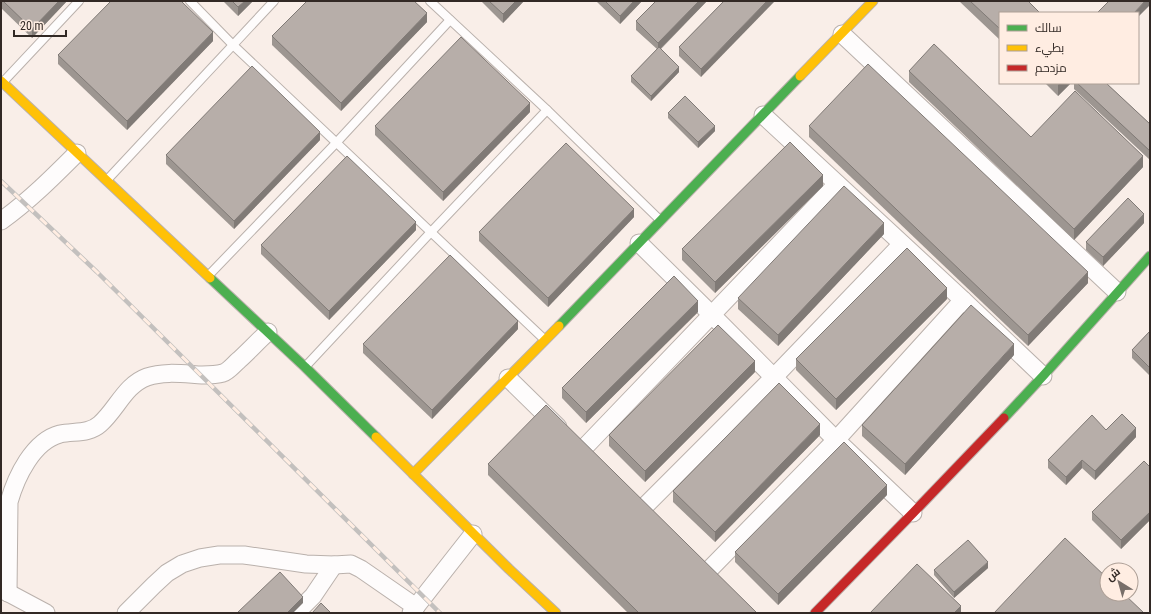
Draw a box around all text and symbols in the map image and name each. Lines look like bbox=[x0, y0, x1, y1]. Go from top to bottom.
scale bar bbox=[14, 12, 66, 38]
legend bbox=[999, 12, 1139, 84]
text: 20 m bbox=[20, 19, 44, 33]
text: سالك bbox=[1035, 21, 1062, 35]
text: بطيء bbox=[1035, 41, 1064, 58]
text: مزدحم bbox=[1035, 61, 1067, 76]
north arrow bbox=[1099, 562, 1139, 602]
text: ش bbox=[1104, 565, 1123, 584]

